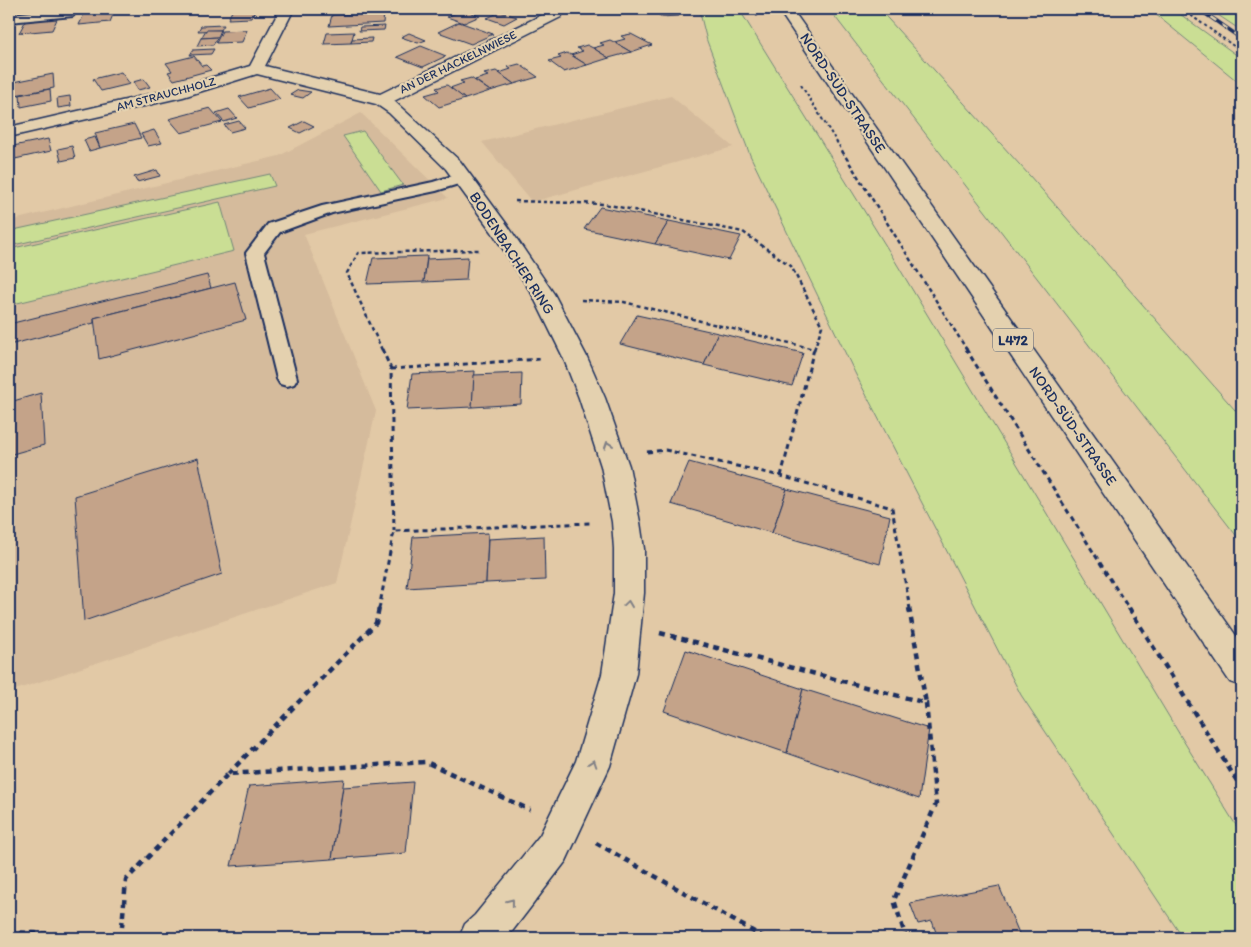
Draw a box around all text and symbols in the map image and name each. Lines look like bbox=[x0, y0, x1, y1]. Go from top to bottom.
street label: AN DER HACKELNWIESE bbox=[397, 27, 519, 96]
street label: NORD-SÜD-STRASSE bbox=[796, 29, 890, 157]
street label: AM STRAUCHHOLZ bbox=[115, 74, 217, 114]
street label: BODENBACHER RING bbox=[466, 188, 558, 318]
road number: L472 bbox=[993, 328, 1033, 352]
street label: NORD-SÜD-STRASSE bbox=[1025, 363, 1121, 489]
one-way arrow bbox=[603, 441, 613, 449]
one-way arrow bbox=[622, 600, 633, 608]
one-way arrow bbox=[587, 759, 597, 767]
one-way arrow bbox=[505, 898, 514, 908]

